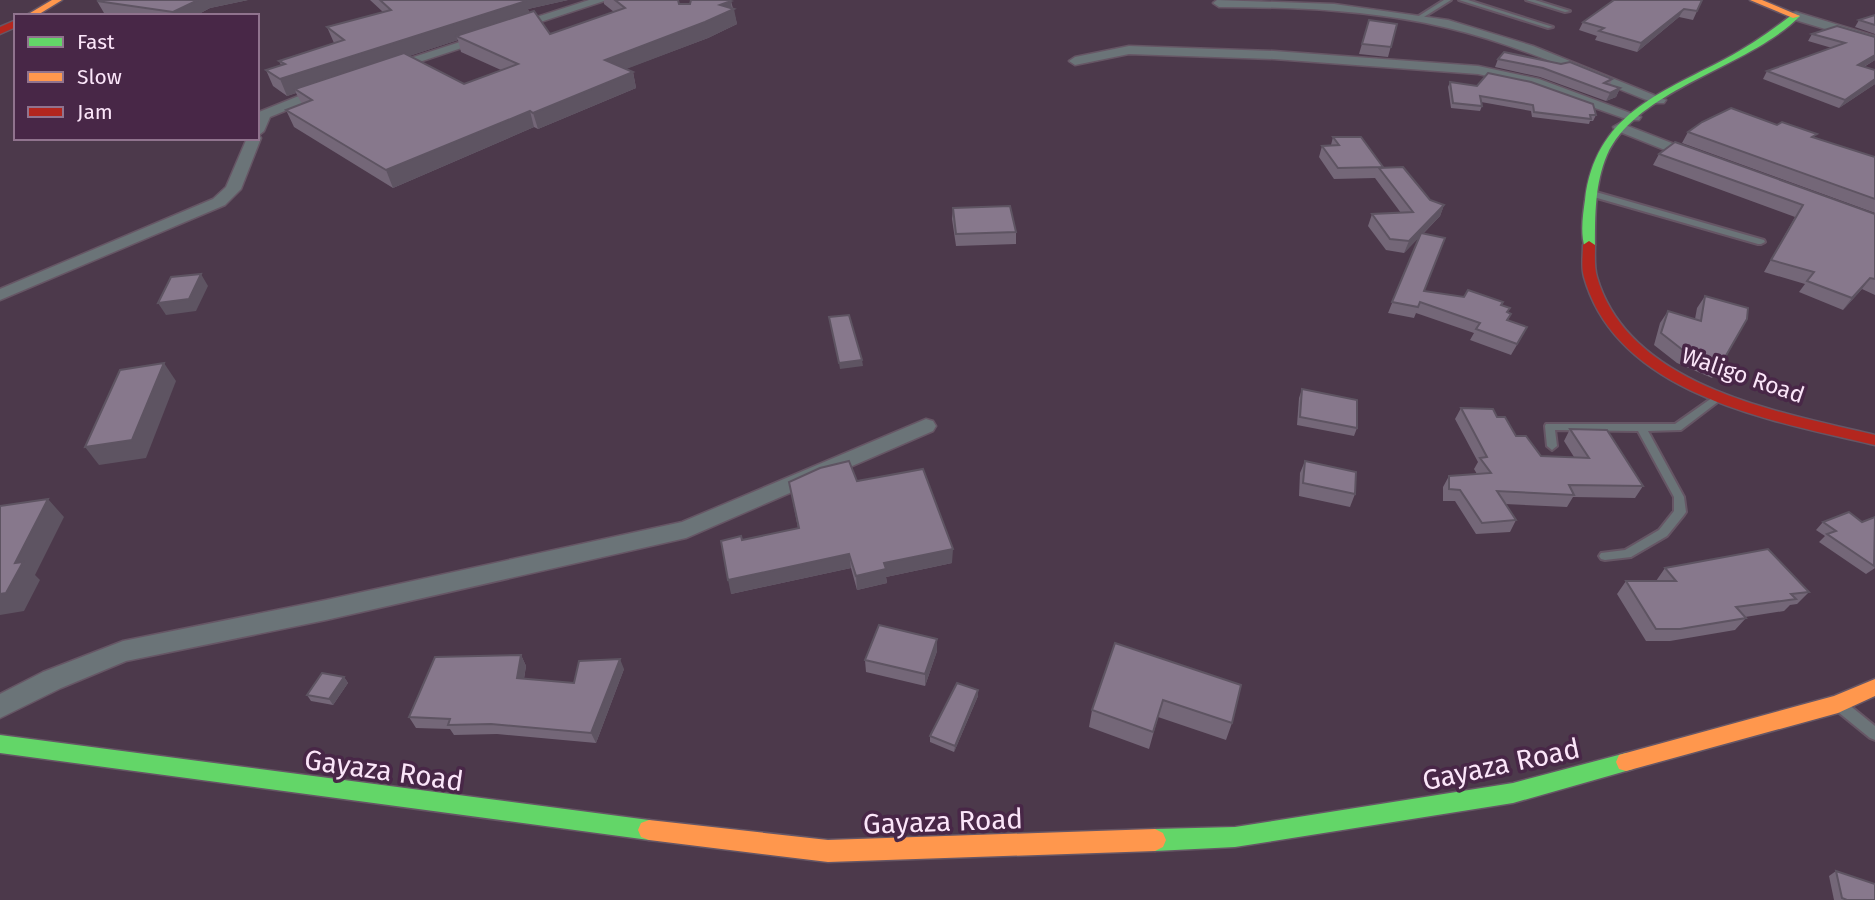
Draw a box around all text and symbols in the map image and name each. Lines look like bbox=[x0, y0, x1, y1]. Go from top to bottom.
legend bbox=[14, 14, 259, 140]
text: Fast bbox=[77, 29, 115, 55]
text: Slow bbox=[77, 64, 122, 90]
text: Jam bbox=[77, 99, 113, 125]
street label: Waligo Road bbox=[1678, 341, 1808, 409]
street label: Gayaza Road bbox=[1419, 732, 1583, 797]
street label: Gayaza Road bbox=[302, 743, 465, 798]
street label: Gayaza Road bbox=[862, 802, 1024, 841]

